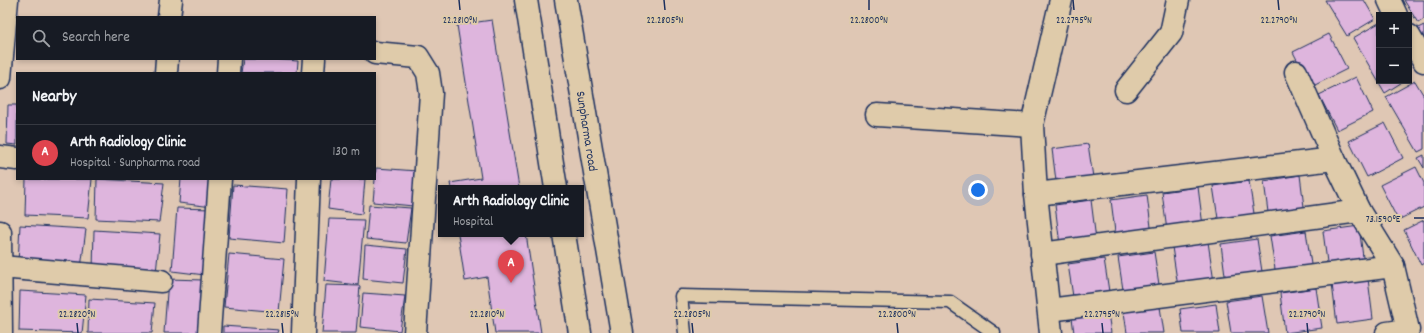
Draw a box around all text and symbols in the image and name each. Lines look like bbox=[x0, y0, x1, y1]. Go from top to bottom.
map controls bbox=[1376, 12, 1412, 84]
button: + bbox=[1376, 12, 1412, 48]
text: 22.2810°N bbox=[443, 14, 477, 28]
text: 22.2805°N bbox=[646, 14, 684, 28]
text: 22.2800°N bbox=[850, 14, 888, 28]
text: 22.2795°N bbox=[1056, 14, 1092, 28]
text: 22.2790°N bbox=[1261, 14, 1297, 28]
search box bbox=[16, 16, 376, 60]
icon: search bbox=[30, 27, 52, 49]
text: Search here bbox=[62, 27, 130, 49]
button: − bbox=[1376, 48, 1412, 84]
text: Nearby bbox=[32, 86, 76, 110]
street label: Sunpharma road bbox=[570, 90, 601, 173]
text: Arth Radiology Clinic bbox=[70, 132, 186, 154]
text: A bbox=[41, 143, 49, 162]
text: 130 m bbox=[332, 143, 360, 162]
text: Hospital · Sunpharma road bbox=[70, 154, 200, 173]
your location bbox=[968, 180, 988, 200]
popup bbox=[438, 185, 584, 237]
text: Arth Radiology Clinic bbox=[453, 191, 569, 213]
text: Hospital bbox=[453, 213, 493, 232]
text: 73.1590°E bbox=[1366, 213, 1401, 227]
pin: A bbox=[498, 250, 524, 283]
text: 22.2820°N bbox=[59, 308, 95, 322]
text: 22.2815°N bbox=[265, 308, 299, 322]
text: 22.2810°N bbox=[470, 308, 504, 322]
text: 22.2805°N bbox=[673, 308, 711, 322]
text: 22.2800°N bbox=[878, 308, 916, 322]
text: 22.2795°N bbox=[1084, 308, 1120, 322]
text: 22.2790°N bbox=[1289, 308, 1325, 322]

